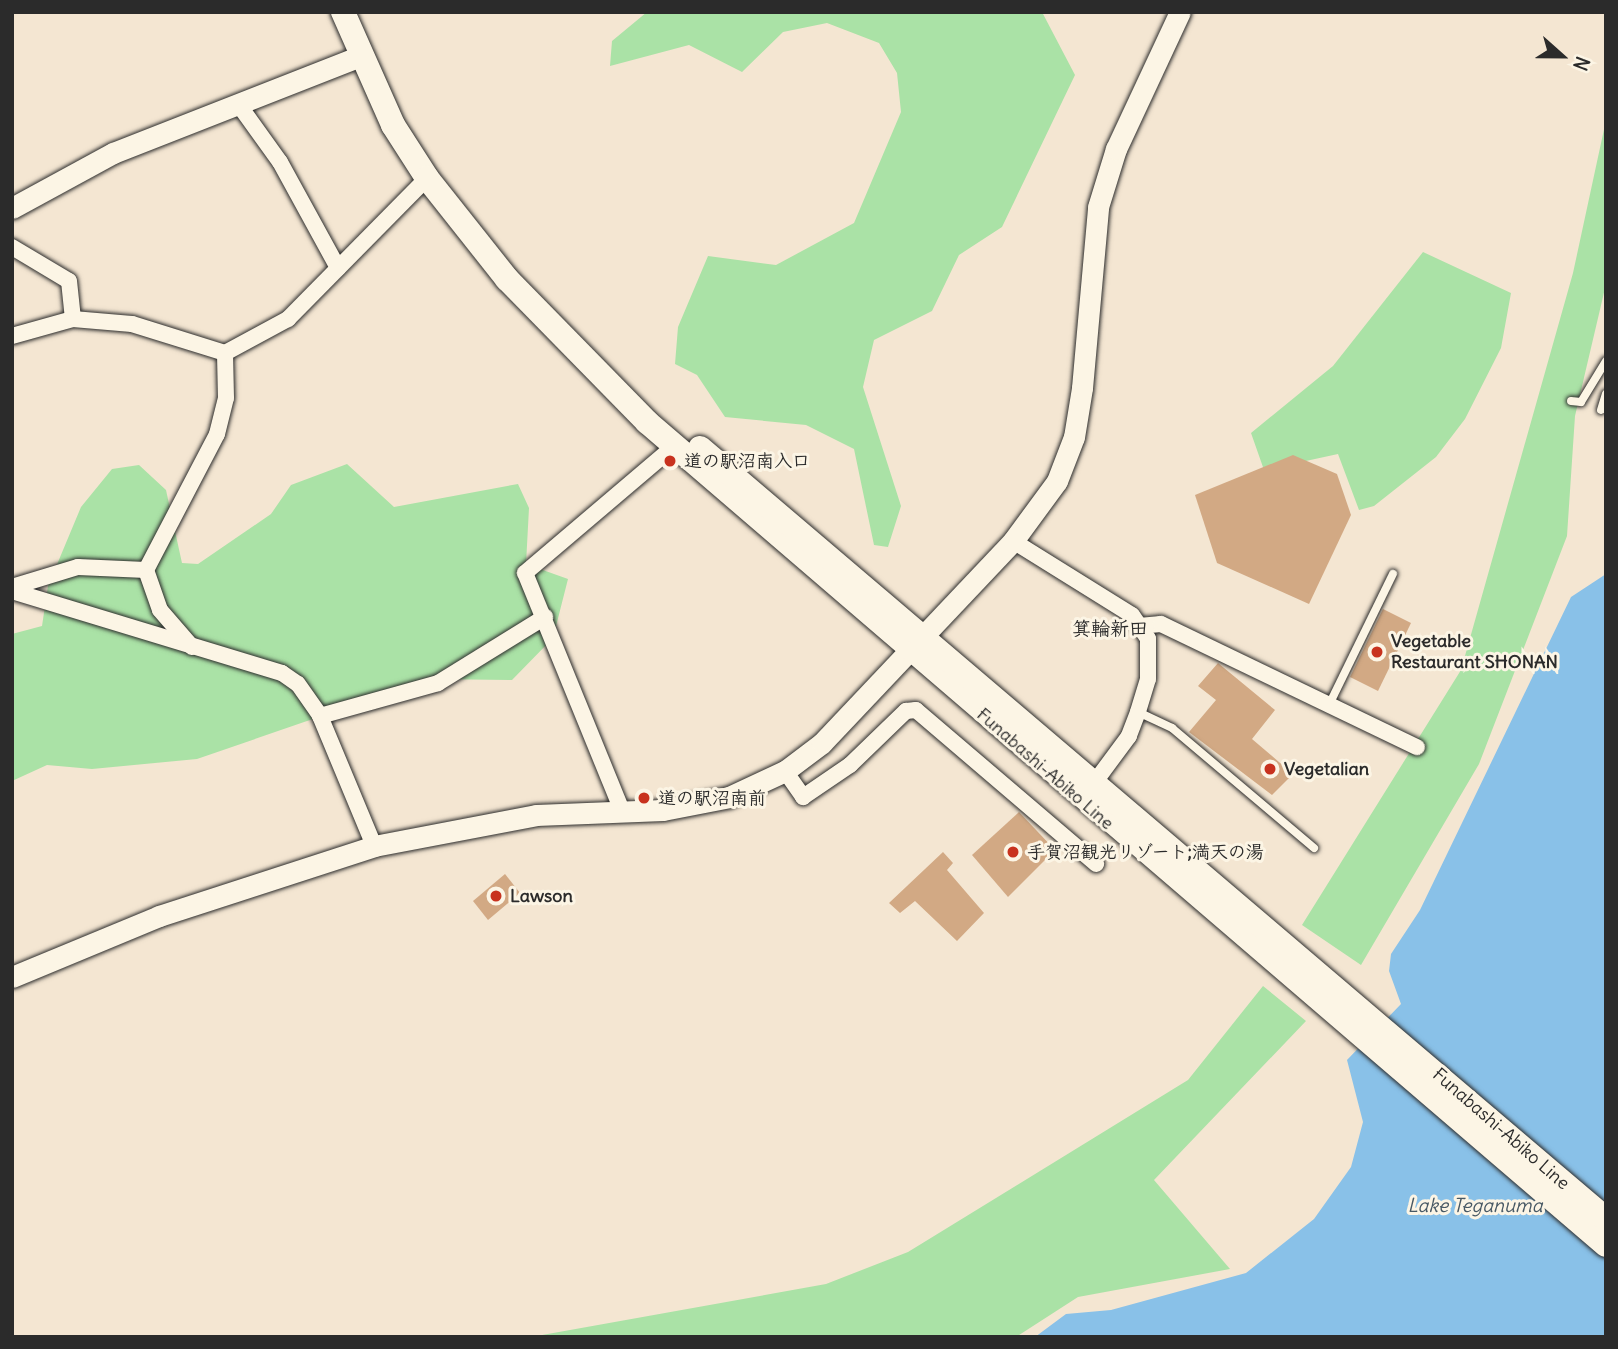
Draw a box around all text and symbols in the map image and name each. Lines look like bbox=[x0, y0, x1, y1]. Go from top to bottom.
north arrow bbox=[1527, 21, 1597, 91]
text: N bbox=[1568, 53, 1595, 74]
place label: 道の駅沼南入口 bbox=[684, 450, 810, 472]
marker: 道の駅沼南入口 bbox=[662, 453, 678, 469]
district label: 箕輪新田 bbox=[1072, 618, 1148, 640]
place label: Vegetable Restaurant SHONAN bbox=[1391, 631, 1558, 674]
marker: Vegetable Restaurant SHONAN bbox=[1369, 644, 1385, 660]
street label: Funabashi-Abiko Line bbox=[972, 704, 1118, 834]
place label: Vegetalian bbox=[1284, 758, 1369, 780]
marker: Vegetalian bbox=[1262, 761, 1278, 777]
place label: 道の駅沼南前 bbox=[658, 787, 766, 809]
marker: 道の駅沼南前 bbox=[636, 790, 652, 806]
place label: 手賀沼観光リゾート;満天の湯 bbox=[1027, 841, 1264, 863]
marker: 手賀沼観光リゾート;満天の湯 bbox=[1005, 844, 1021, 860]
place label: Lawson bbox=[510, 885, 573, 907]
marker: Lawson bbox=[488, 888, 504, 904]
street label: Funabashi-Abiko Line bbox=[1428, 1064, 1574, 1194]
water label: Lake Teganuma bbox=[1407, 1195, 1543, 1217]

